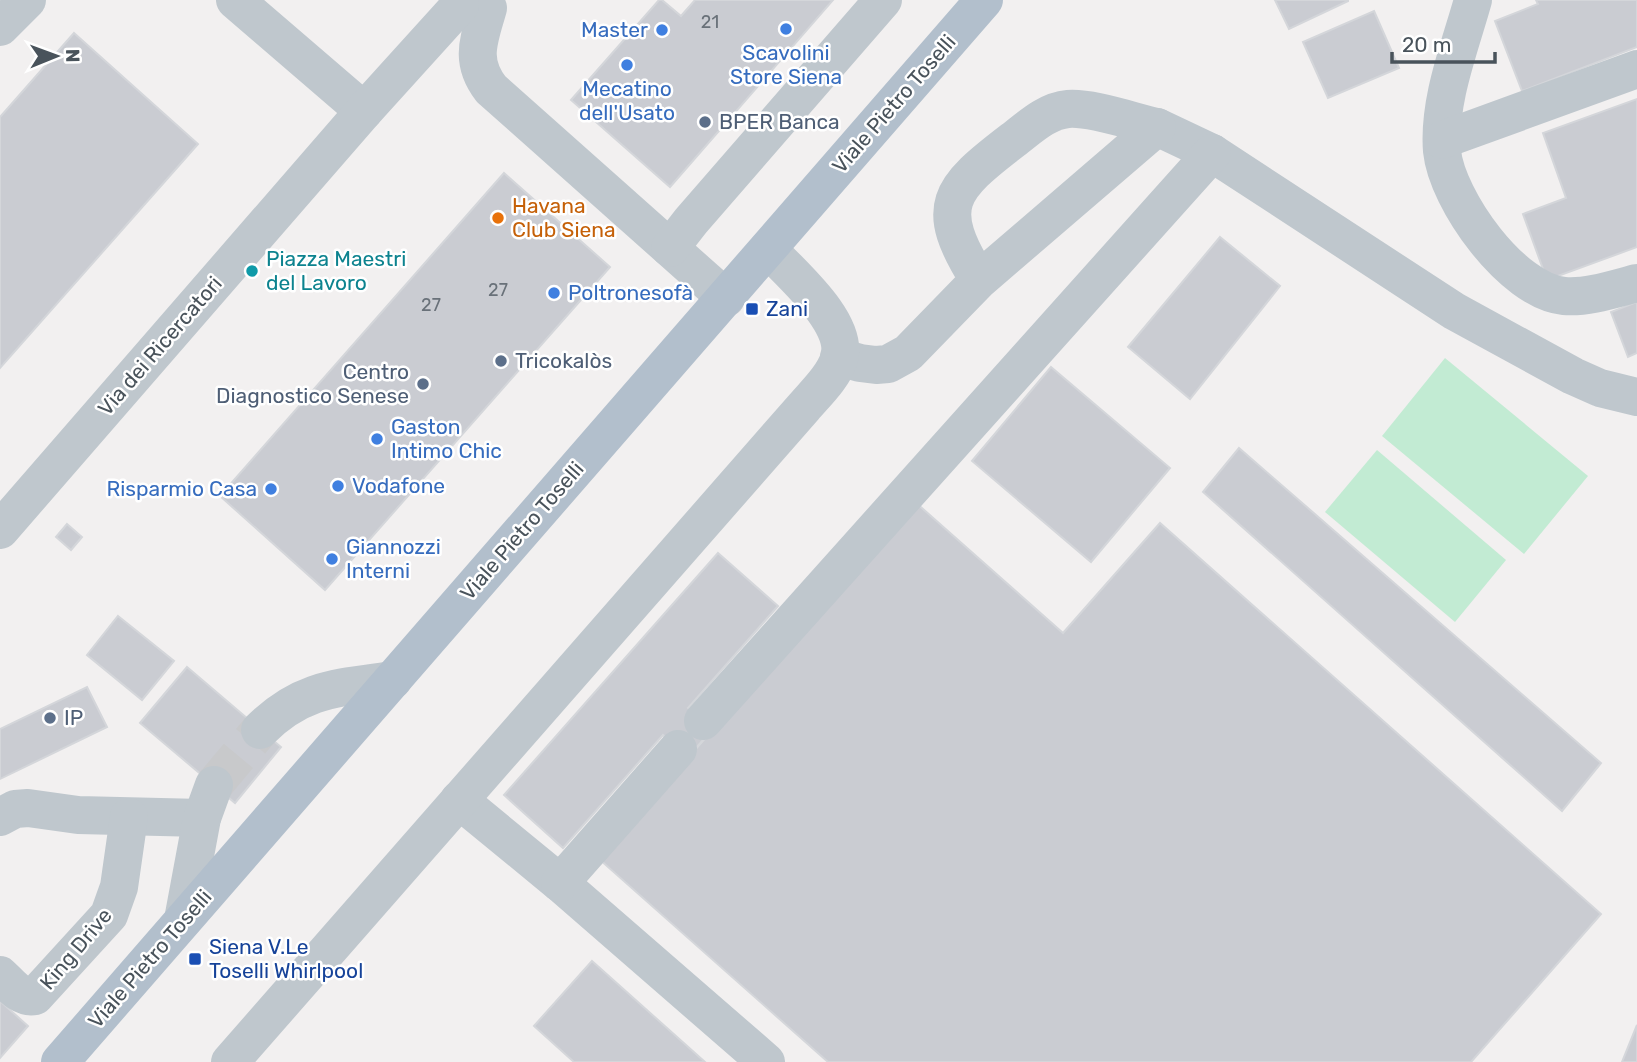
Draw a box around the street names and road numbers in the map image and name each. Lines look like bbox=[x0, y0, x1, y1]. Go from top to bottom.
street label: Viale Pietro Toselli bbox=[827, 29, 961, 178]
street label: Via dei Ricercatori bbox=[92, 271, 227, 420]
street label: Viale Pietro Toselli bbox=[455, 456, 589, 605]
street label: Viale Pietro Toselli bbox=[83, 884, 217, 1033]
street label: King Drive bbox=[34, 903, 117, 995]

